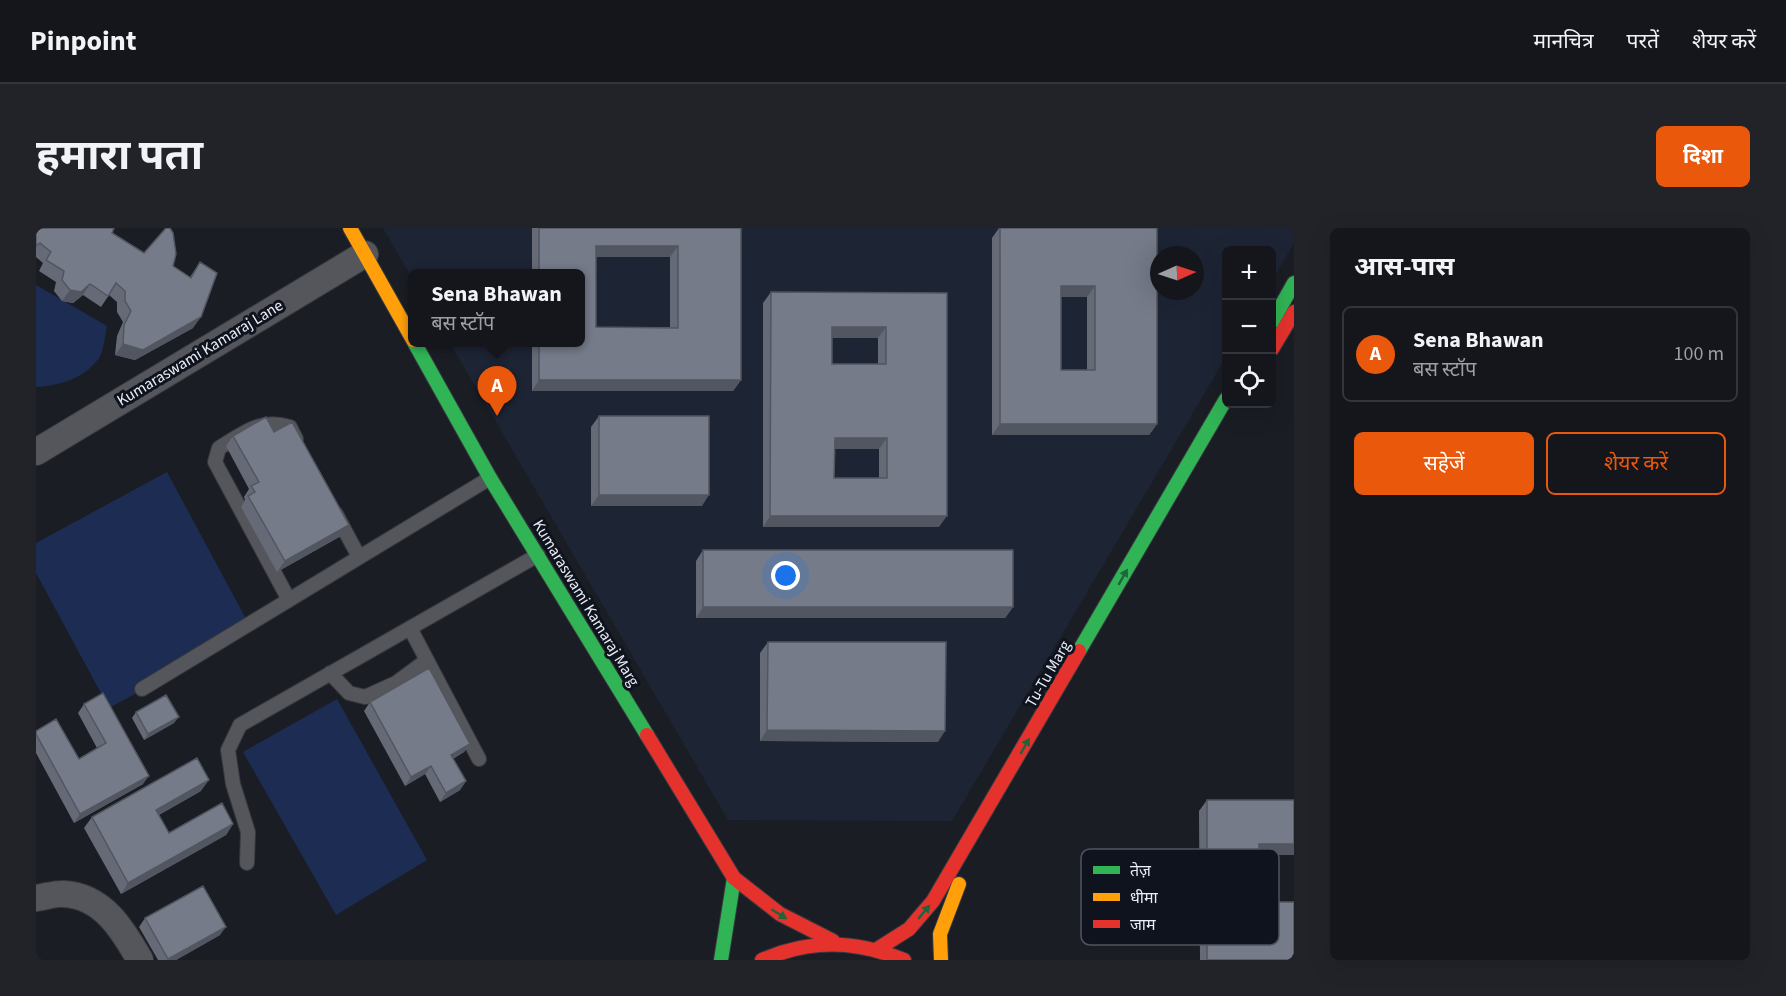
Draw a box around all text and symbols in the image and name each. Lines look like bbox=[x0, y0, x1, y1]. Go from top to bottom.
text: Pinpoint bbox=[30, 21, 137, 61]
text: मानचित्र bbox=[1534, 26, 1594, 56]
text: परतें bbox=[1627, 26, 1659, 56]
text: शेयर करें bbox=[1692, 26, 1756, 56]
text: हमारा पता bbox=[36, 126, 203, 186]
button: दिशा bbox=[1656, 126, 1750, 187]
north arrow bbox=[1150, 246, 1204, 300]
map controls bbox=[1222, 246, 1276, 408]
button: + bbox=[1222, 246, 1276, 300]
text: आस-पास bbox=[1354, 248, 1454, 285]
popup bbox=[408, 269, 585, 347]
text: Sena Bhawan bbox=[431, 278, 562, 310]
street label: Kumaraswami Kamaraj Lane bbox=[113, 295, 287, 411]
button: − bbox=[1222, 300, 1276, 354]
text: बस स्टॉप bbox=[431, 310, 494, 338]
text: Sena Bhawan bbox=[1413, 324, 1544, 356]
text: A bbox=[1370, 340, 1381, 368]
text: 100 m bbox=[1674, 340, 1724, 368]
button: locate bbox=[1222, 354, 1276, 408]
text: बस स्टॉप bbox=[1413, 356, 1476, 384]
pin: A bbox=[478, 366, 516, 416]
button: सहेजें bbox=[1354, 432, 1534, 495]
button: शेयर करें bbox=[1546, 432, 1726, 495]
street label: Kumaraswami Kamaraj Marg bbox=[527, 515, 645, 691]
your location bbox=[771, 561, 800, 590]
one-way arrow bbox=[1118, 568, 1128, 585]
street label: Tu-Tu Marg bbox=[1020, 637, 1076, 711]
one-way arrow bbox=[1020, 737, 1030, 754]
legend bbox=[1081, 849, 1279, 945]
text: तेज़ bbox=[1130, 860, 1152, 882]
text: धीमा bbox=[1130, 887, 1159, 909]
one-way arrow bbox=[917, 905, 930, 920]
one-way arrow bbox=[771, 909, 787, 920]
text: जाम bbox=[1130, 914, 1156, 936]

